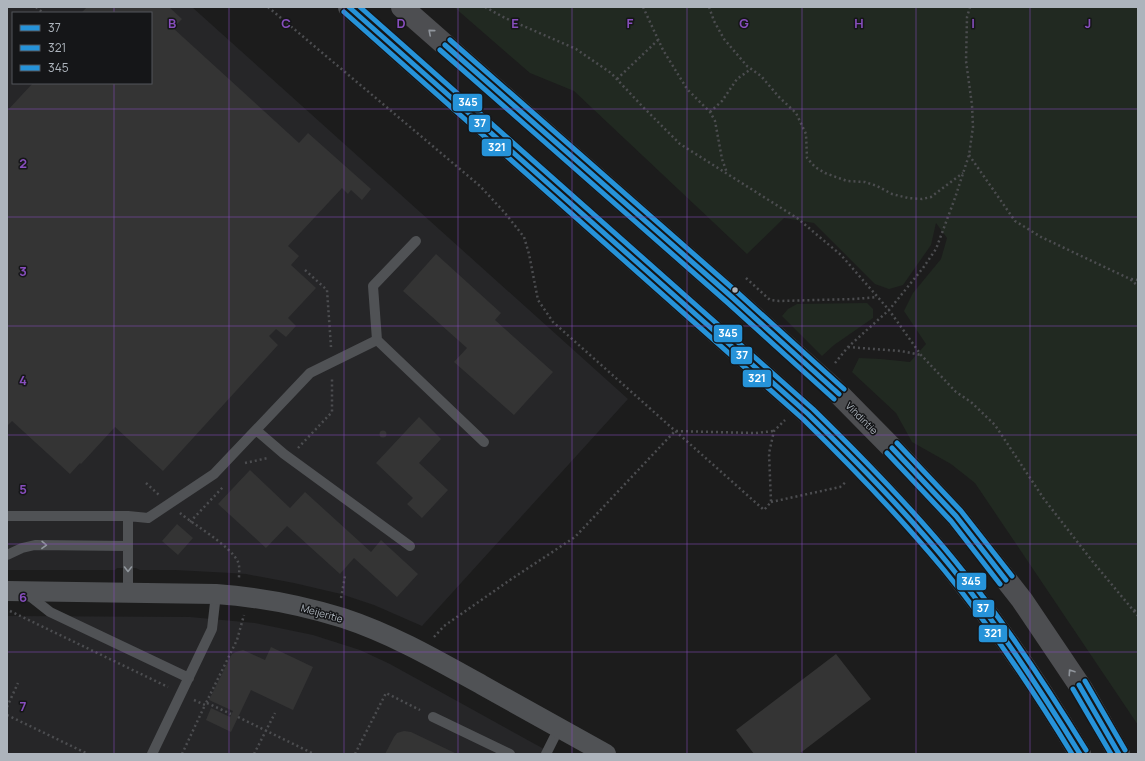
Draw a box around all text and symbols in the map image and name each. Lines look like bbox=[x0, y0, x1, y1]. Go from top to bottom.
legend bbox=[12, 12, 152, 84]
text: B bbox=[168, 14, 176, 32]
text: C bbox=[281, 14, 291, 32]
text: D bbox=[396, 14, 406, 32]
text: E bbox=[511, 14, 519, 32]
text: F bbox=[627, 14, 634, 32]
text: G bbox=[739, 14, 749, 32]
text: H bbox=[854, 14, 864, 32]
text: I bbox=[971, 14, 975, 32]
text: J bbox=[1085, 14, 1091, 32]
text: 37 bbox=[48, 19, 61, 36]
one-way arrow bbox=[428, 29, 436, 37]
text: 321 bbox=[48, 39, 66, 56]
text: 345 bbox=[48, 59, 69, 76]
line badge: 345 bbox=[452, 93, 483, 112]
text: 345 bbox=[458, 94, 478, 109]
line badge: 37 bbox=[468, 114, 491, 133]
text: 37 bbox=[474, 115, 486, 130]
line badge: 321 bbox=[481, 138, 512, 157]
text: 321 bbox=[488, 139, 506, 154]
text: 2 bbox=[19, 154, 27, 172]
text: 3 bbox=[19, 262, 27, 280]
unlabelled marker bbox=[730, 285, 740, 295]
line badge: 345 bbox=[713, 324, 743, 343]
text: 345 bbox=[718, 325, 738, 340]
line badge: 37 bbox=[730, 346, 753, 365]
text: 37 bbox=[736, 347, 748, 362]
line badge: 321 bbox=[742, 369, 772, 388]
text: 321 bbox=[748, 370, 766, 385]
text: 4 bbox=[19, 371, 27, 389]
street label: Vihdintie bbox=[843, 399, 881, 437]
text: 5 bbox=[19, 480, 27, 498]
one-way arrow bbox=[41, 541, 47, 549]
one-way arrow bbox=[124, 566, 132, 572]
line badge: 345 bbox=[956, 572, 987, 591]
text: 345 bbox=[961, 573, 981, 588]
text: 6 bbox=[19, 588, 27, 606]
line badge: 37 bbox=[972, 599, 995, 618]
street label: Meijeritie bbox=[299, 600, 345, 626]
text: 37 bbox=[977, 600, 989, 615]
line badge: 321 bbox=[978, 624, 1008, 643]
text: 321 bbox=[984, 625, 1002, 640]
one-way arrow bbox=[1068, 670, 1075, 677]
text: 7 bbox=[20, 697, 27, 715]

